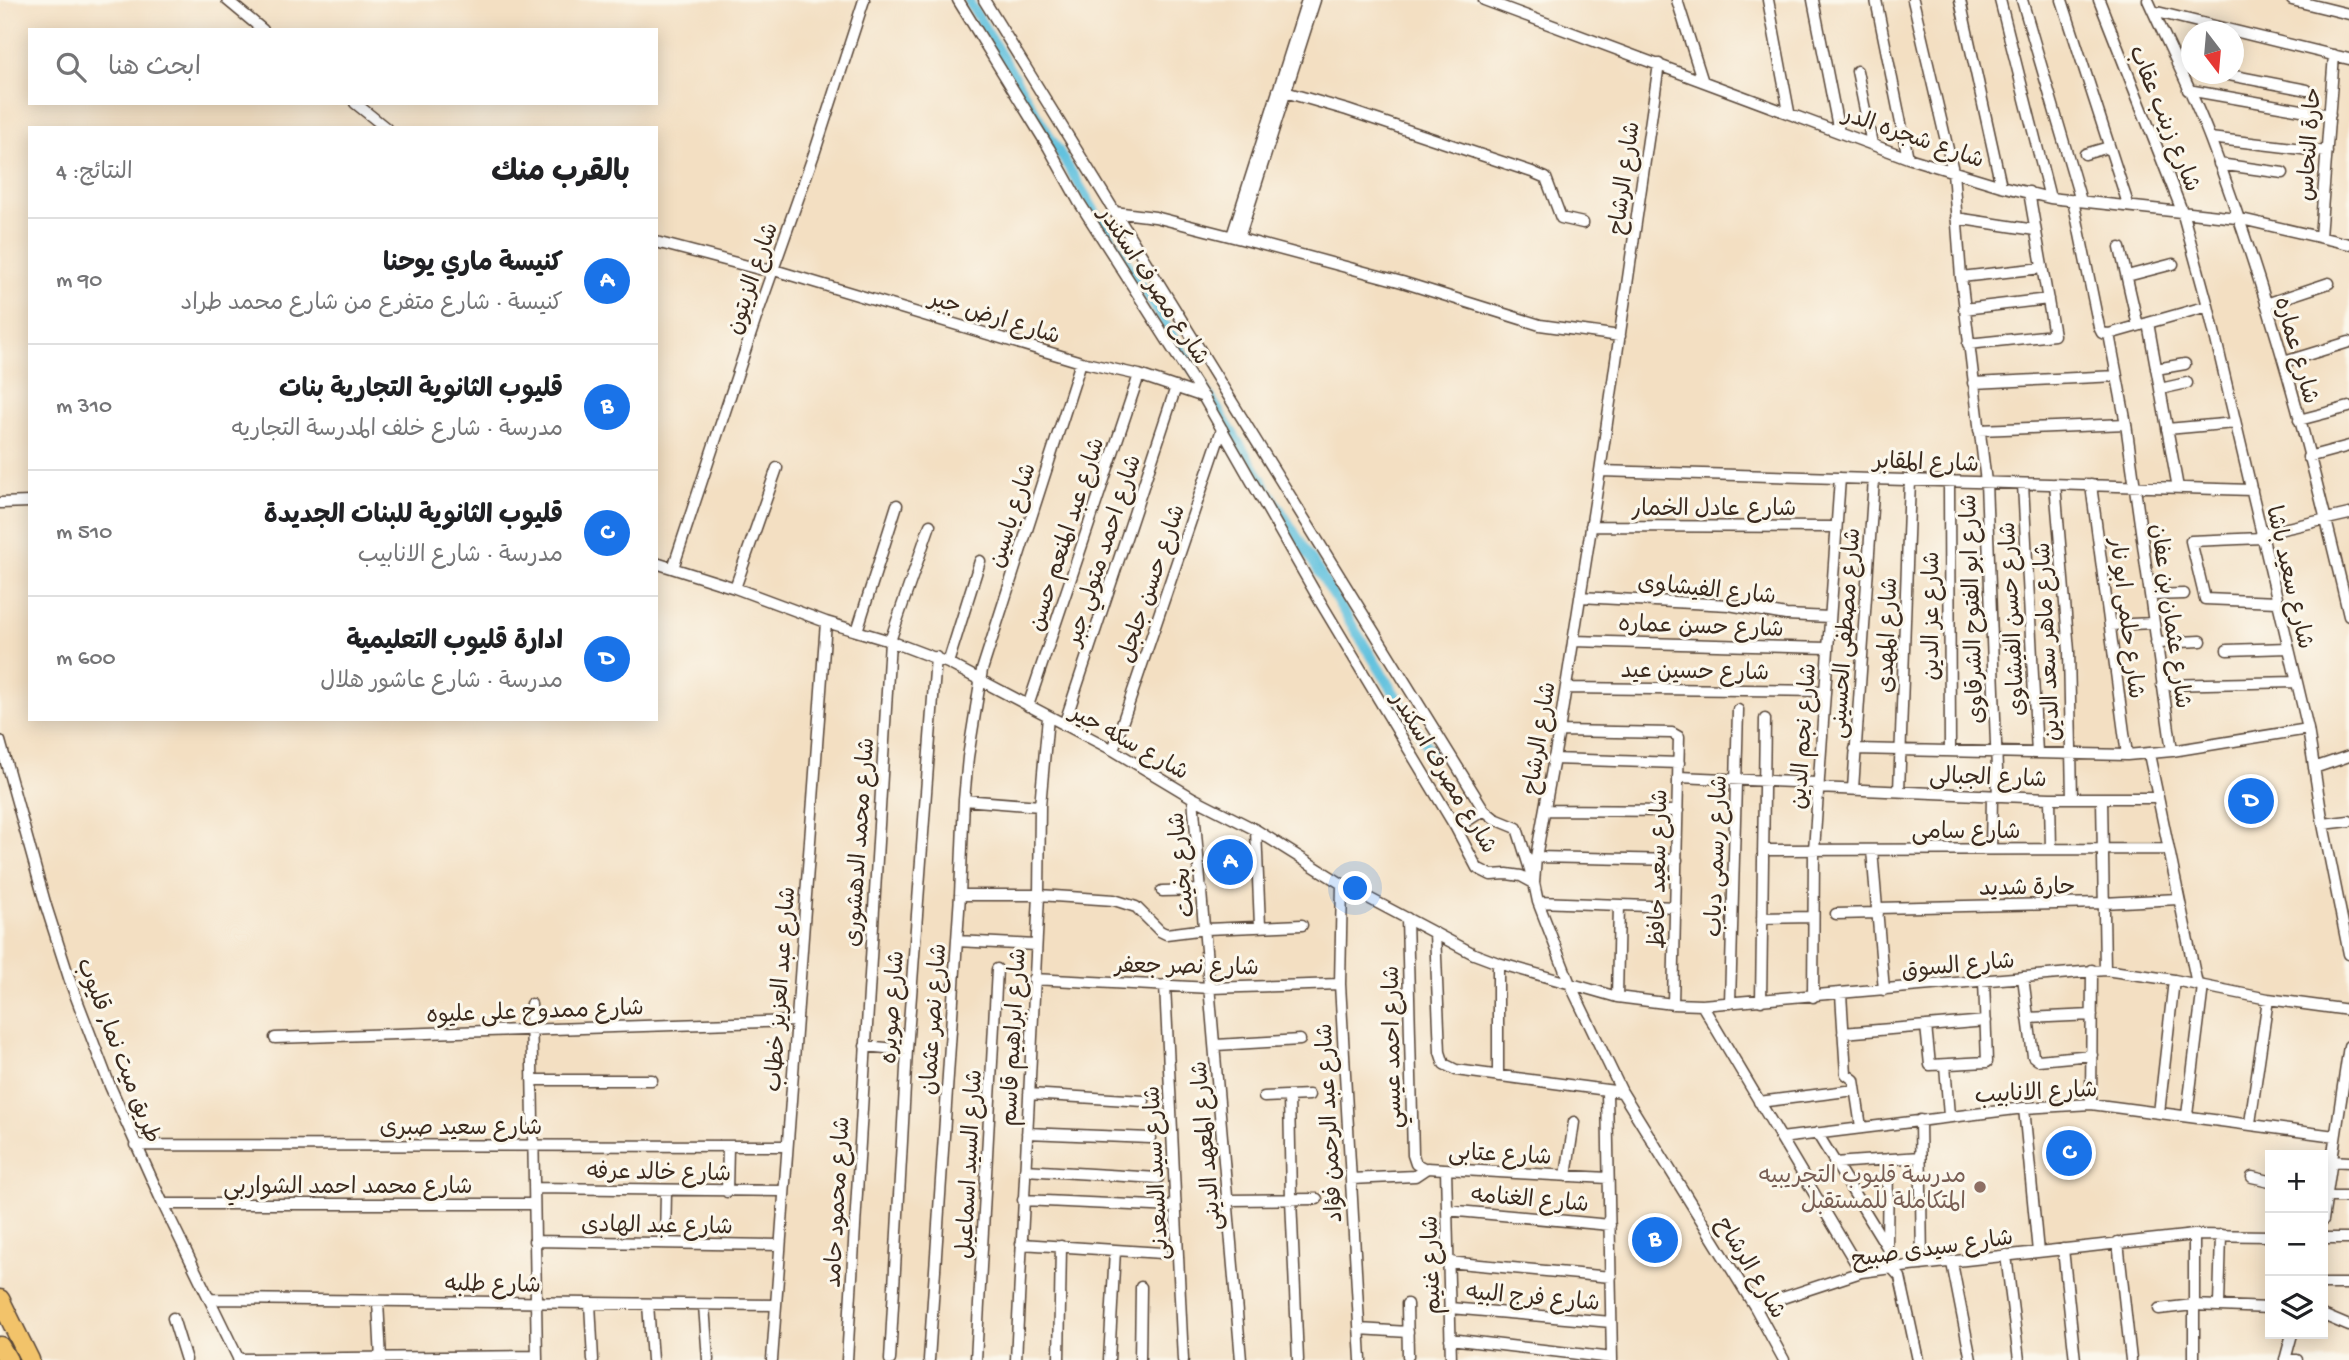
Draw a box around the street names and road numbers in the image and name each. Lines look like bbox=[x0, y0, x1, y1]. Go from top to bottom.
street label: شارع زينب عقاب bbox=[2121, 42, 2204, 196]
street label: حارة النحاس bbox=[2294, 86, 2329, 202]
street label: شارع شجره الدر bbox=[1837, 102, 1987, 176]
street label: شارع الرشاح bbox=[1605, 120, 1648, 237]
street label: شارع مصرف اسكندر bbox=[1090, 201, 1213, 371]
street label: شارع الزيتون bbox=[723, 219, 786, 339]
street label: شارع ارض جبر bbox=[923, 286, 1063, 352]
street label: شارع عماره bbox=[2266, 294, 2323, 408]
street label: شارع عبد المنعم حسن bbox=[1024, 435, 1113, 636]
street label: شارع المقابر bbox=[1870, 449, 1979, 480]
street label: شارع احمد متولي جبر bbox=[1061, 452, 1153, 653]
street label: شارع ياسين bbox=[985, 460, 1044, 572]
street label: شارع ابو الفتوح الشرقاوى bbox=[1957, 494, 1992, 724]
street label: شارع عادل الخمار bbox=[1631, 497, 1796, 524]
street label: شارع حسن جلجل bbox=[1114, 502, 1193, 667]
street label: شارع سعيد باشا bbox=[2258, 503, 2317, 652]
street label: شارع حسن الفيشاوى bbox=[1996, 521, 2033, 717]
street label: شارع عثمان بن عفان bbox=[2142, 522, 2195, 711]
street label: شارع مصطفى الحسينى bbox=[1827, 527, 1868, 740]
street label: شارع حلمى ابو نار bbox=[2101, 535, 2148, 701]
street label: شارع ماهر سعد الدين bbox=[2031, 542, 2068, 742]
street label: شارع عز الدين bbox=[1920, 551, 1947, 681]
street label: شارع الفيشاوى bbox=[1636, 571, 1777, 612]
street label: شارع المهدى bbox=[1874, 577, 1905, 694]
street label: شارع حسن عماره bbox=[1618, 612, 1784, 645]
street label: شارع حسين عيد bbox=[1620, 659, 1769, 688]
street label: شارع نجم الدين bbox=[1787, 662, 1825, 810]
street label: شارع الرشاح bbox=[1519, 680, 1564, 797]
street label: شارع مصرف اسكندر bbox=[1382, 687, 1501, 859]
street label: شارع سكه جير bbox=[1063, 699, 1192, 788]
street label: شارع محمد الدهشورى bbox=[841, 737, 882, 948]
street label: شارع الجبالى bbox=[1929, 764, 2047, 795]
street label: شارع رسمى دياب bbox=[1702, 775, 1735, 938]
street label: شارع سعيد حافظ bbox=[1646, 789, 1675, 949]
street label: شارع بخيت bbox=[1165, 811, 1202, 919]
street label: شارع سامى bbox=[1912, 820, 2020, 847]
street label: حارة شديد bbox=[1979, 875, 2076, 904]
street label: شارع عبد العزيز خطاب bbox=[762, 886, 803, 1093]
street label: شارع نصر عثمان bbox=[917, 942, 954, 1096]
street label: شارع ابراهيم قاسم bbox=[997, 947, 1035, 1127]
street label: شارع السوق bbox=[1901, 949, 2016, 986]
street label: شارع صويره bbox=[877, 950, 912, 1065]
street label: شارع نصر جعفر bbox=[1113, 954, 1259, 983]
street label: طريق ميت نما, قليوب bbox=[69, 955, 165, 1148]
street label: شارع احمد عيسي bbox=[1380, 965, 1413, 1129]
street label: شارع ممدوح على عليوه bbox=[426, 996, 644, 1031]
street label: شارع عبد الرحمن فؤاد bbox=[1313, 1023, 1350, 1223]
street label: شارع المعهد الدينى bbox=[1188, 1060, 1229, 1232]
street label: شارع السيد اسماعيل bbox=[953, 1069, 990, 1260]
street label: شارع الانابيب bbox=[1974, 1078, 2098, 1111]
street label: شارع سيد السعدنى bbox=[1140, 1085, 1177, 1261]
street label: شارع سعيد صبرى bbox=[380, 1116, 542, 1143]
street label: شارع محمود حامد bbox=[822, 1116, 857, 1288]
street label: شارع عتابى bbox=[1447, 1140, 1552, 1173]
street label: شارع خالد عرفه bbox=[586, 1160, 731, 1189]
street label: شارع محمد احمد الشواربي bbox=[223, 1175, 473, 1206]
street label: شارع الغنامه bbox=[1470, 1183, 1590, 1220]
street label: شارع عبد الهادى bbox=[581, 1213, 733, 1242]
street label: شارع الرشاح bbox=[1708, 1213, 1790, 1325]
street label: شارع غنيم bbox=[1418, 1215, 1450, 1315]
street label: شارع سيدى صبيح bbox=[1850, 1226, 2015, 1275]
street label: شارع طلبه bbox=[445, 1272, 541, 1301]
street label: شارع فرج البيه bbox=[1465, 1280, 1601, 1319]

